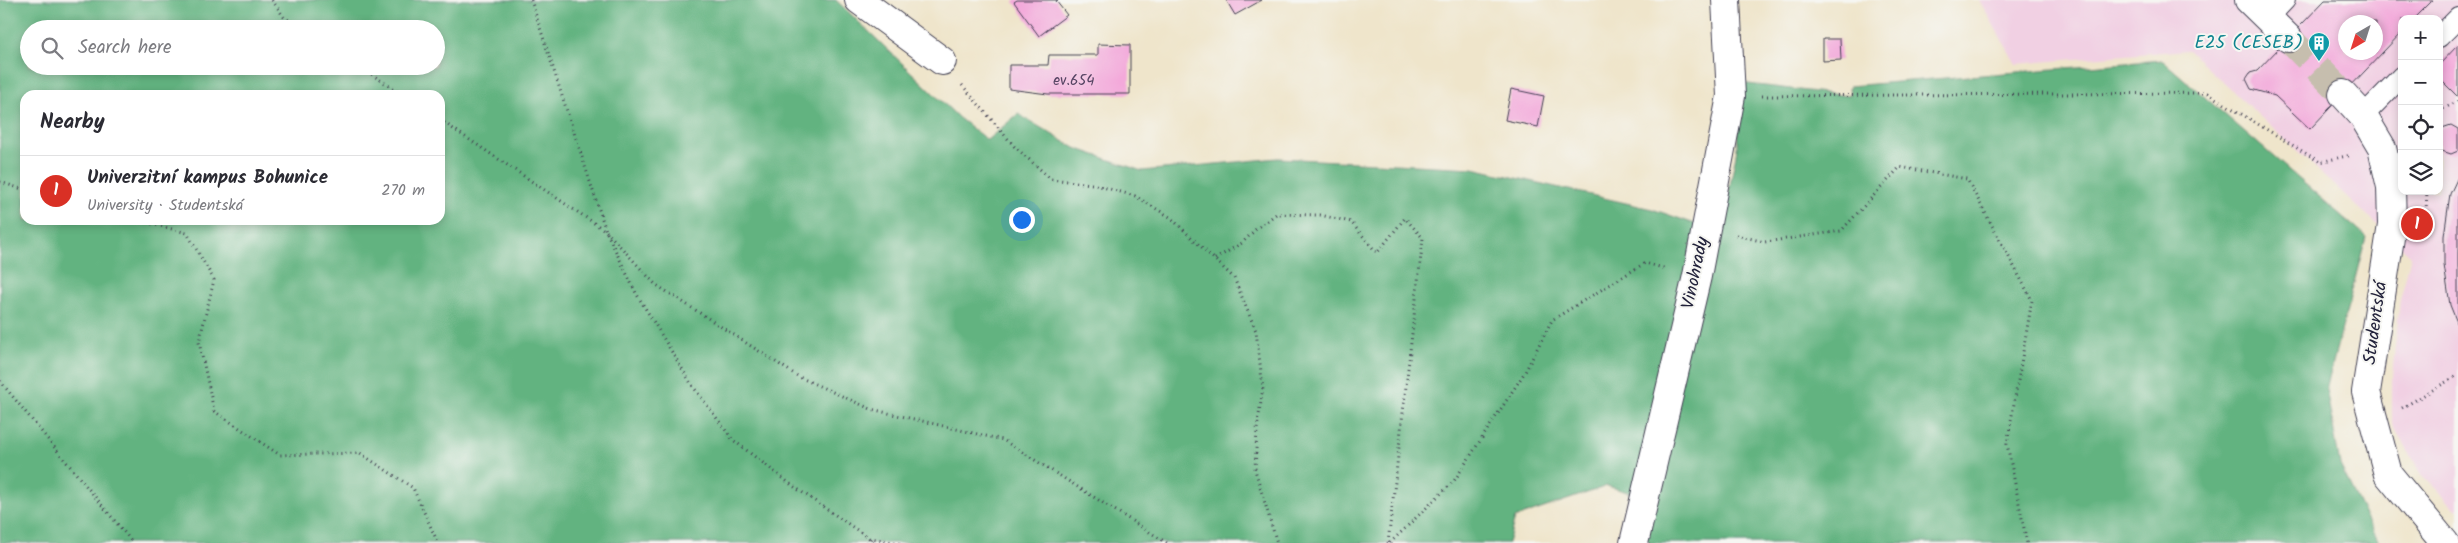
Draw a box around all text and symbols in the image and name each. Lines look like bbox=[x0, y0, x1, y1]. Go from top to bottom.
north arrow bbox=[2338, 15, 2383, 60]
map controls bbox=[2398, 15, 2443, 195]
button: + bbox=[2398, 15, 2443, 60]
search box bbox=[20, 20, 445, 75]
place label: E25 (CESEB) bbox=[2194, 29, 2303, 58]
building icon: E25 (CESEB) bbox=[2307, 31, 2331, 62]
text: Search here bbox=[78, 33, 172, 63]
icon: search bbox=[38, 34, 66, 62]
button: − bbox=[2398, 60, 2443, 105]
house number: ev.654 bbox=[1053, 69, 1095, 93]
button: locate bbox=[2398, 105, 2443, 150]
text: Nearby bbox=[40, 106, 105, 139]
button: layers bbox=[2398, 150, 2443, 195]
text: Univerzitní kampus Bohunice bbox=[87, 163, 328, 193]
text: 1 bbox=[54, 178, 58, 203]
text: 270 m bbox=[381, 178, 425, 203]
text: University · Studentská bbox=[87, 193, 243, 218]
pin: 1 bbox=[2401, 205, 2433, 243]
your location bbox=[1009, 207, 1035, 233]
street label: Vinohrady bbox=[1674, 234, 1718, 312]
street label: Studentská bbox=[2356, 278, 2396, 366]

